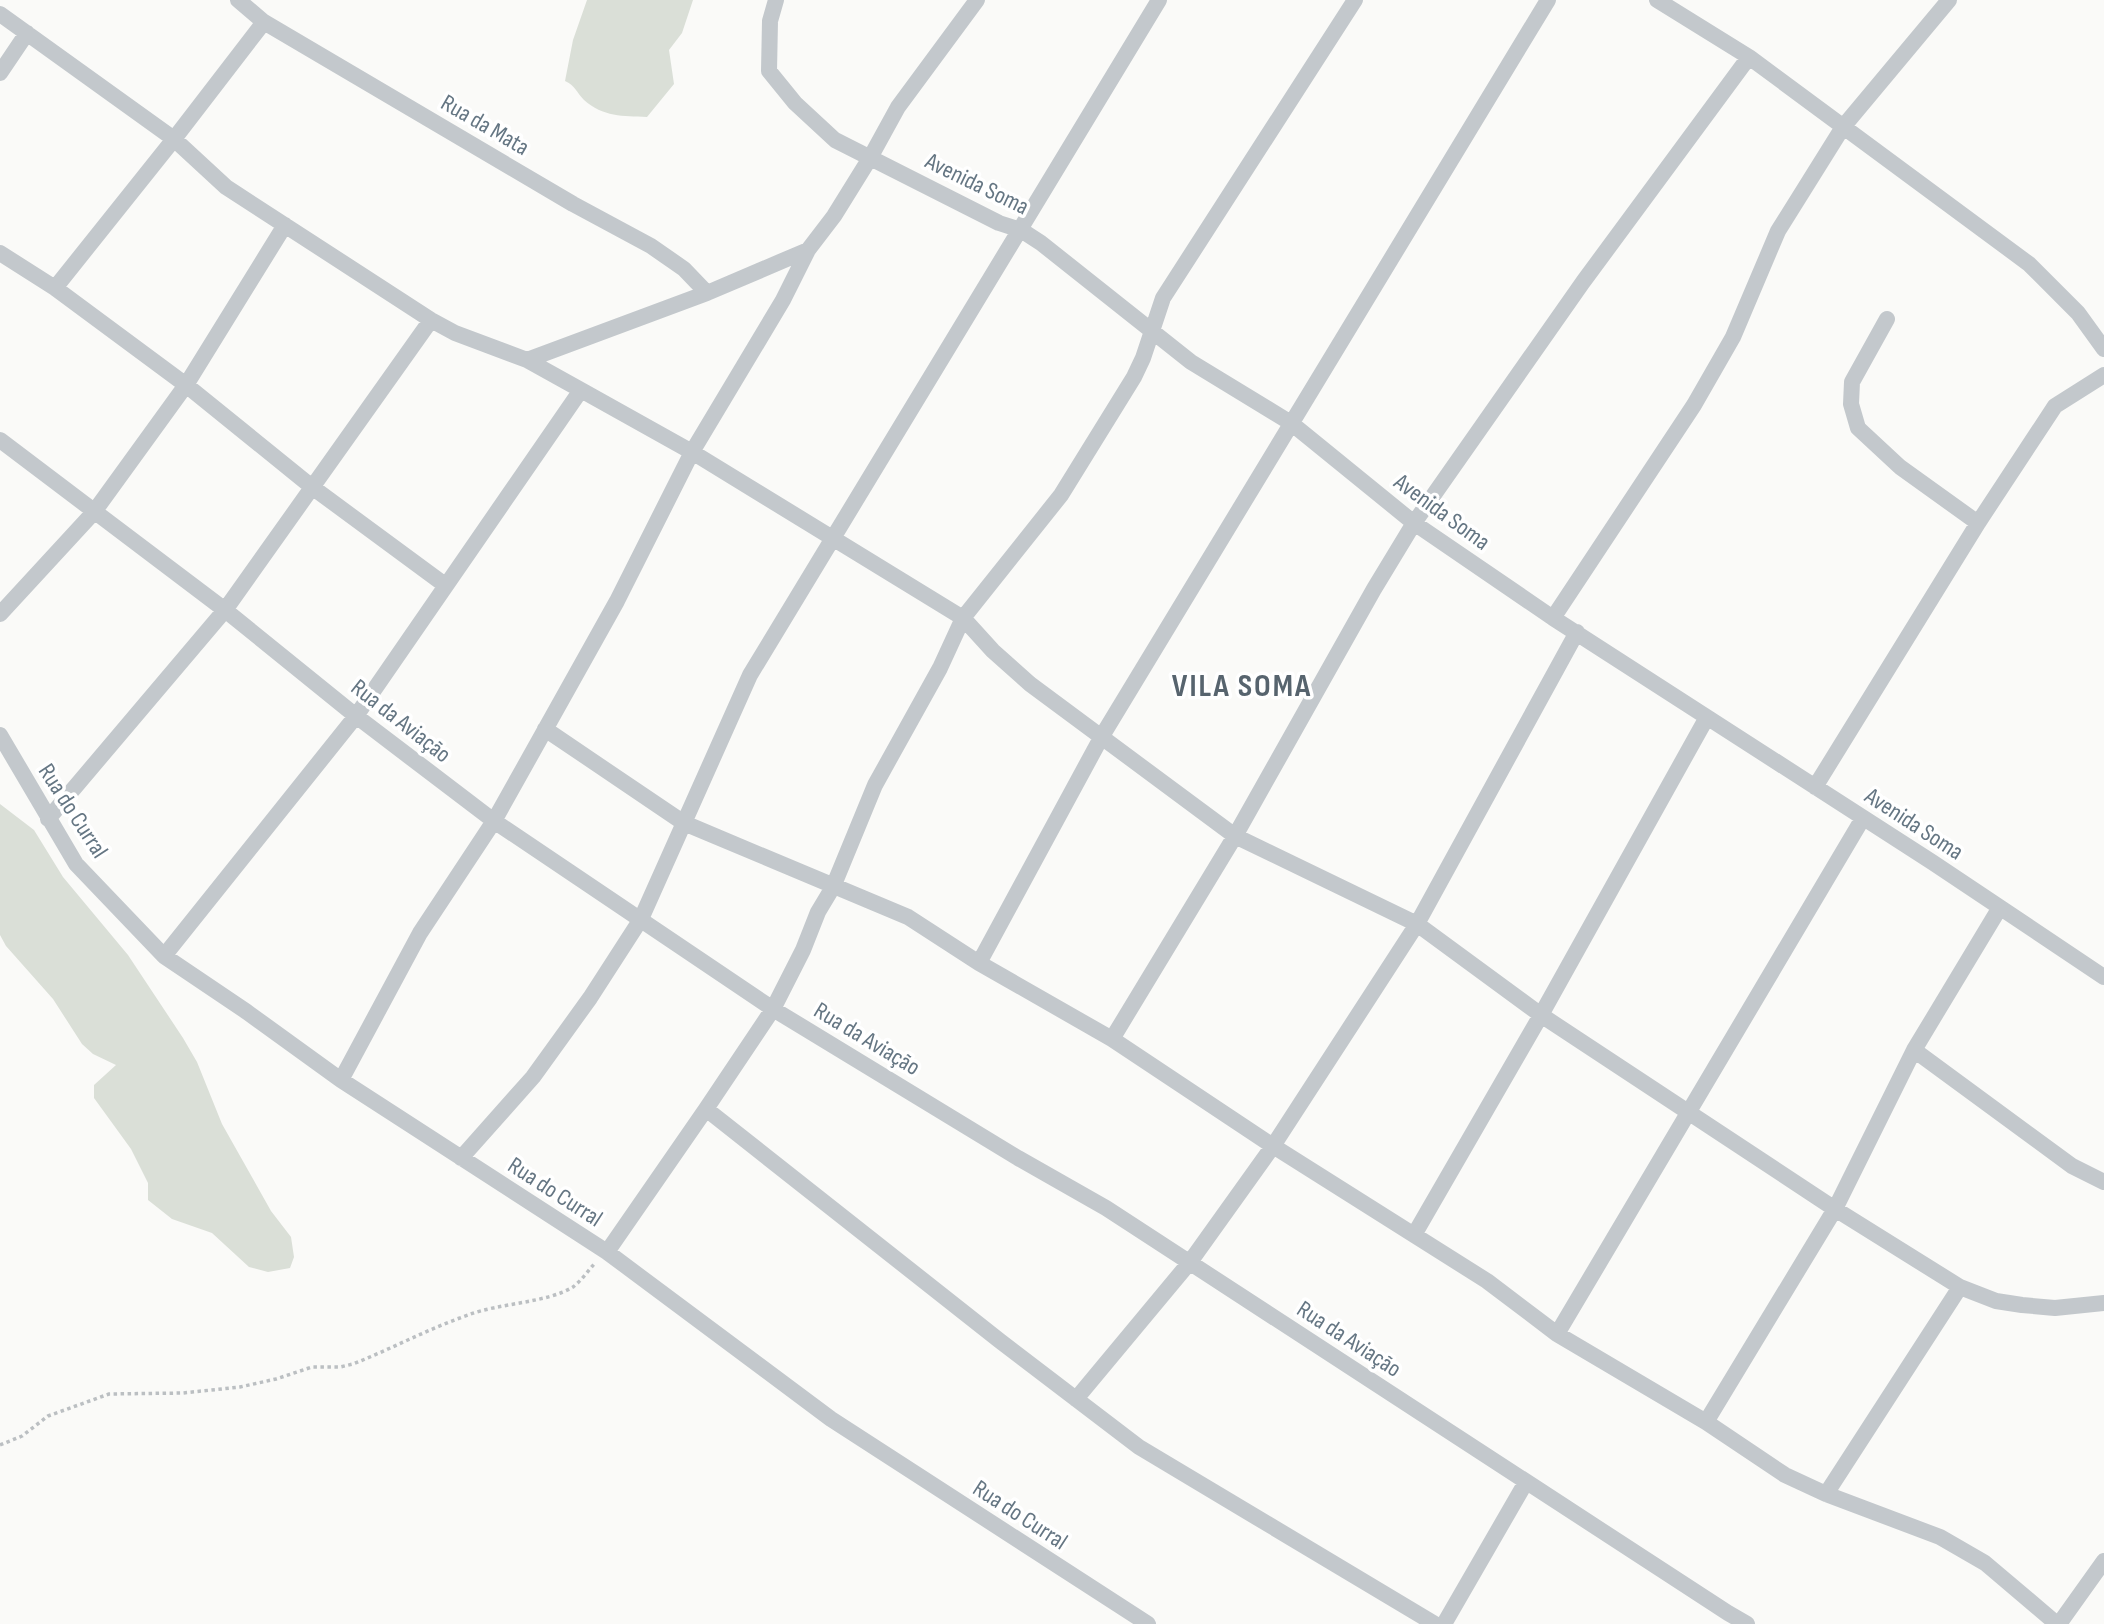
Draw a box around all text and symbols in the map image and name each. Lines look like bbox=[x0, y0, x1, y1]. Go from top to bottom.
street label: Rua da Mata bbox=[436, 88, 534, 162]
street label: Avenida Soma bbox=[920, 146, 1033, 221]
street label: Avenida Soma bbox=[1388, 467, 1496, 556]
district label: VILA SOMA bbox=[1172, 667, 1312, 706]
street label: Rua da Aviação bbox=[345, 673, 457, 769]
street label: Rua do Curral bbox=[32, 758, 114, 864]
street label: Avenida Soma bbox=[1859, 781, 1969, 867]
street label: Rua da Aviação bbox=[809, 996, 925, 1082]
street label: Rua do Curral bbox=[502, 1151, 608, 1233]
street label: Rua da Aviação bbox=[1291, 1295, 1407, 1383]
street label: Rua do Curral bbox=[967, 1474, 1073, 1556]

